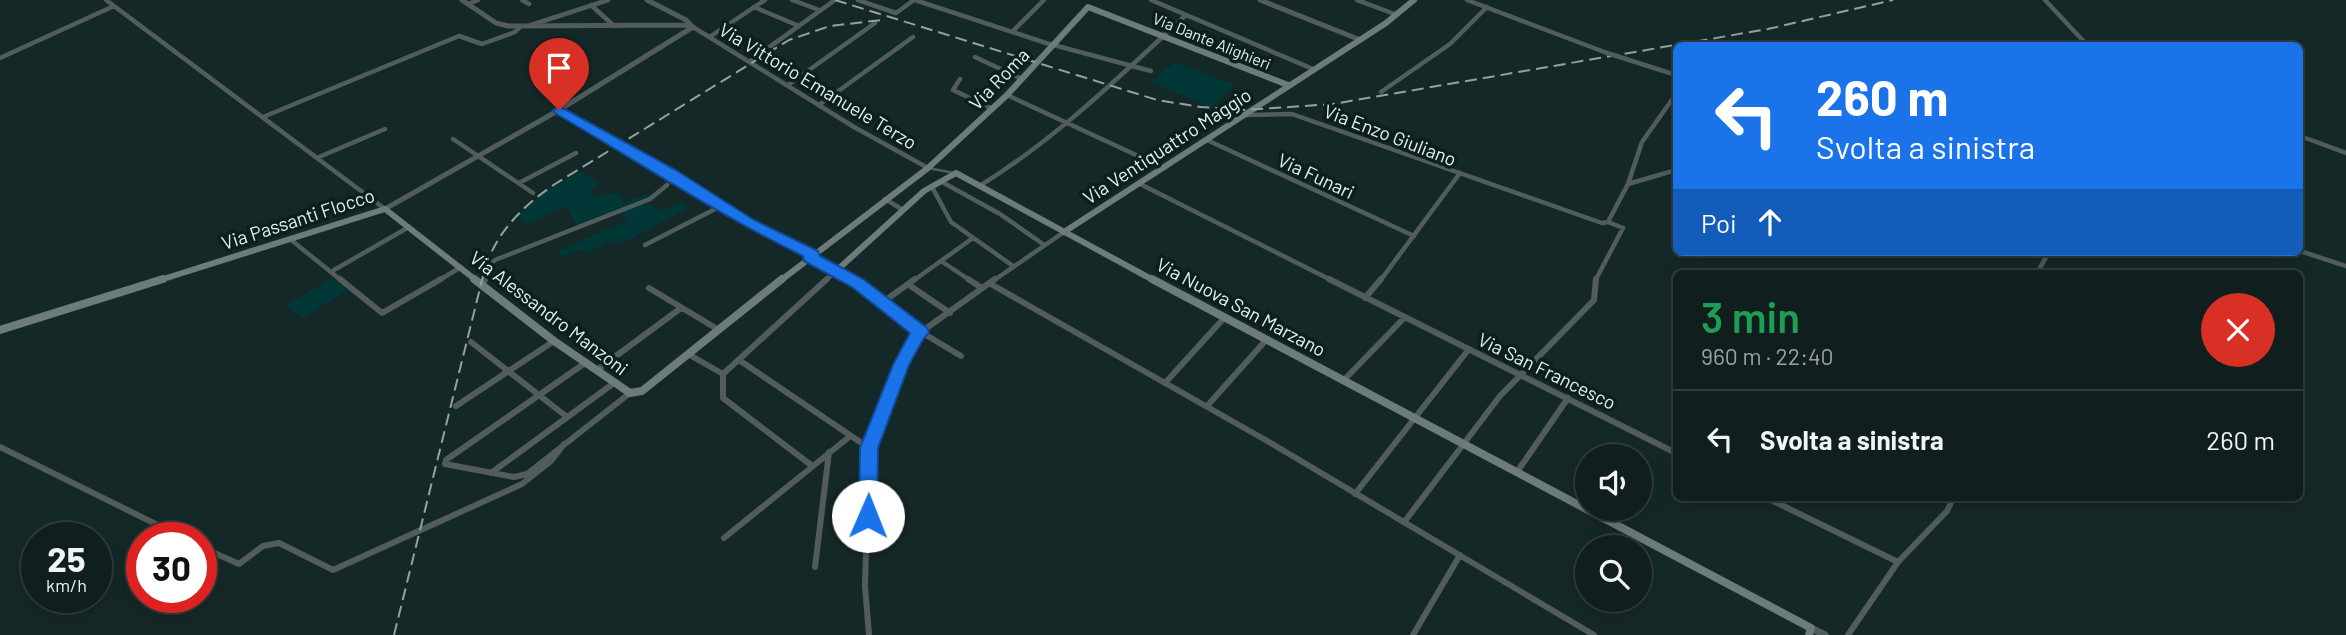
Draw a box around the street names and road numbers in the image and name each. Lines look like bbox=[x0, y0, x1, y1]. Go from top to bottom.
street label: Via Dante Alighieri bbox=[1150, 8, 1274, 73]
street label: Via Vittorio Emanuele Terzo bbox=[715, 17, 921, 154]
street label: Via Roma bbox=[964, 43, 1034, 114]
street label: Via Ventiquattro Maggio bbox=[1078, 83, 1255, 209]
street label: Via Enzo Giuliano bbox=[1321, 99, 1460, 170]
street label: Via Funari bbox=[1274, 148, 1358, 203]
street label: Via Passanti Flocco bbox=[218, 183, 377, 254]
street label: Via Alessandro Manzoni bbox=[466, 246, 633, 380]
street label: Via Nuova San Marzano bbox=[1153, 252, 1330, 361]
street label: Via San Francesco bbox=[1474, 327, 1620, 414]

